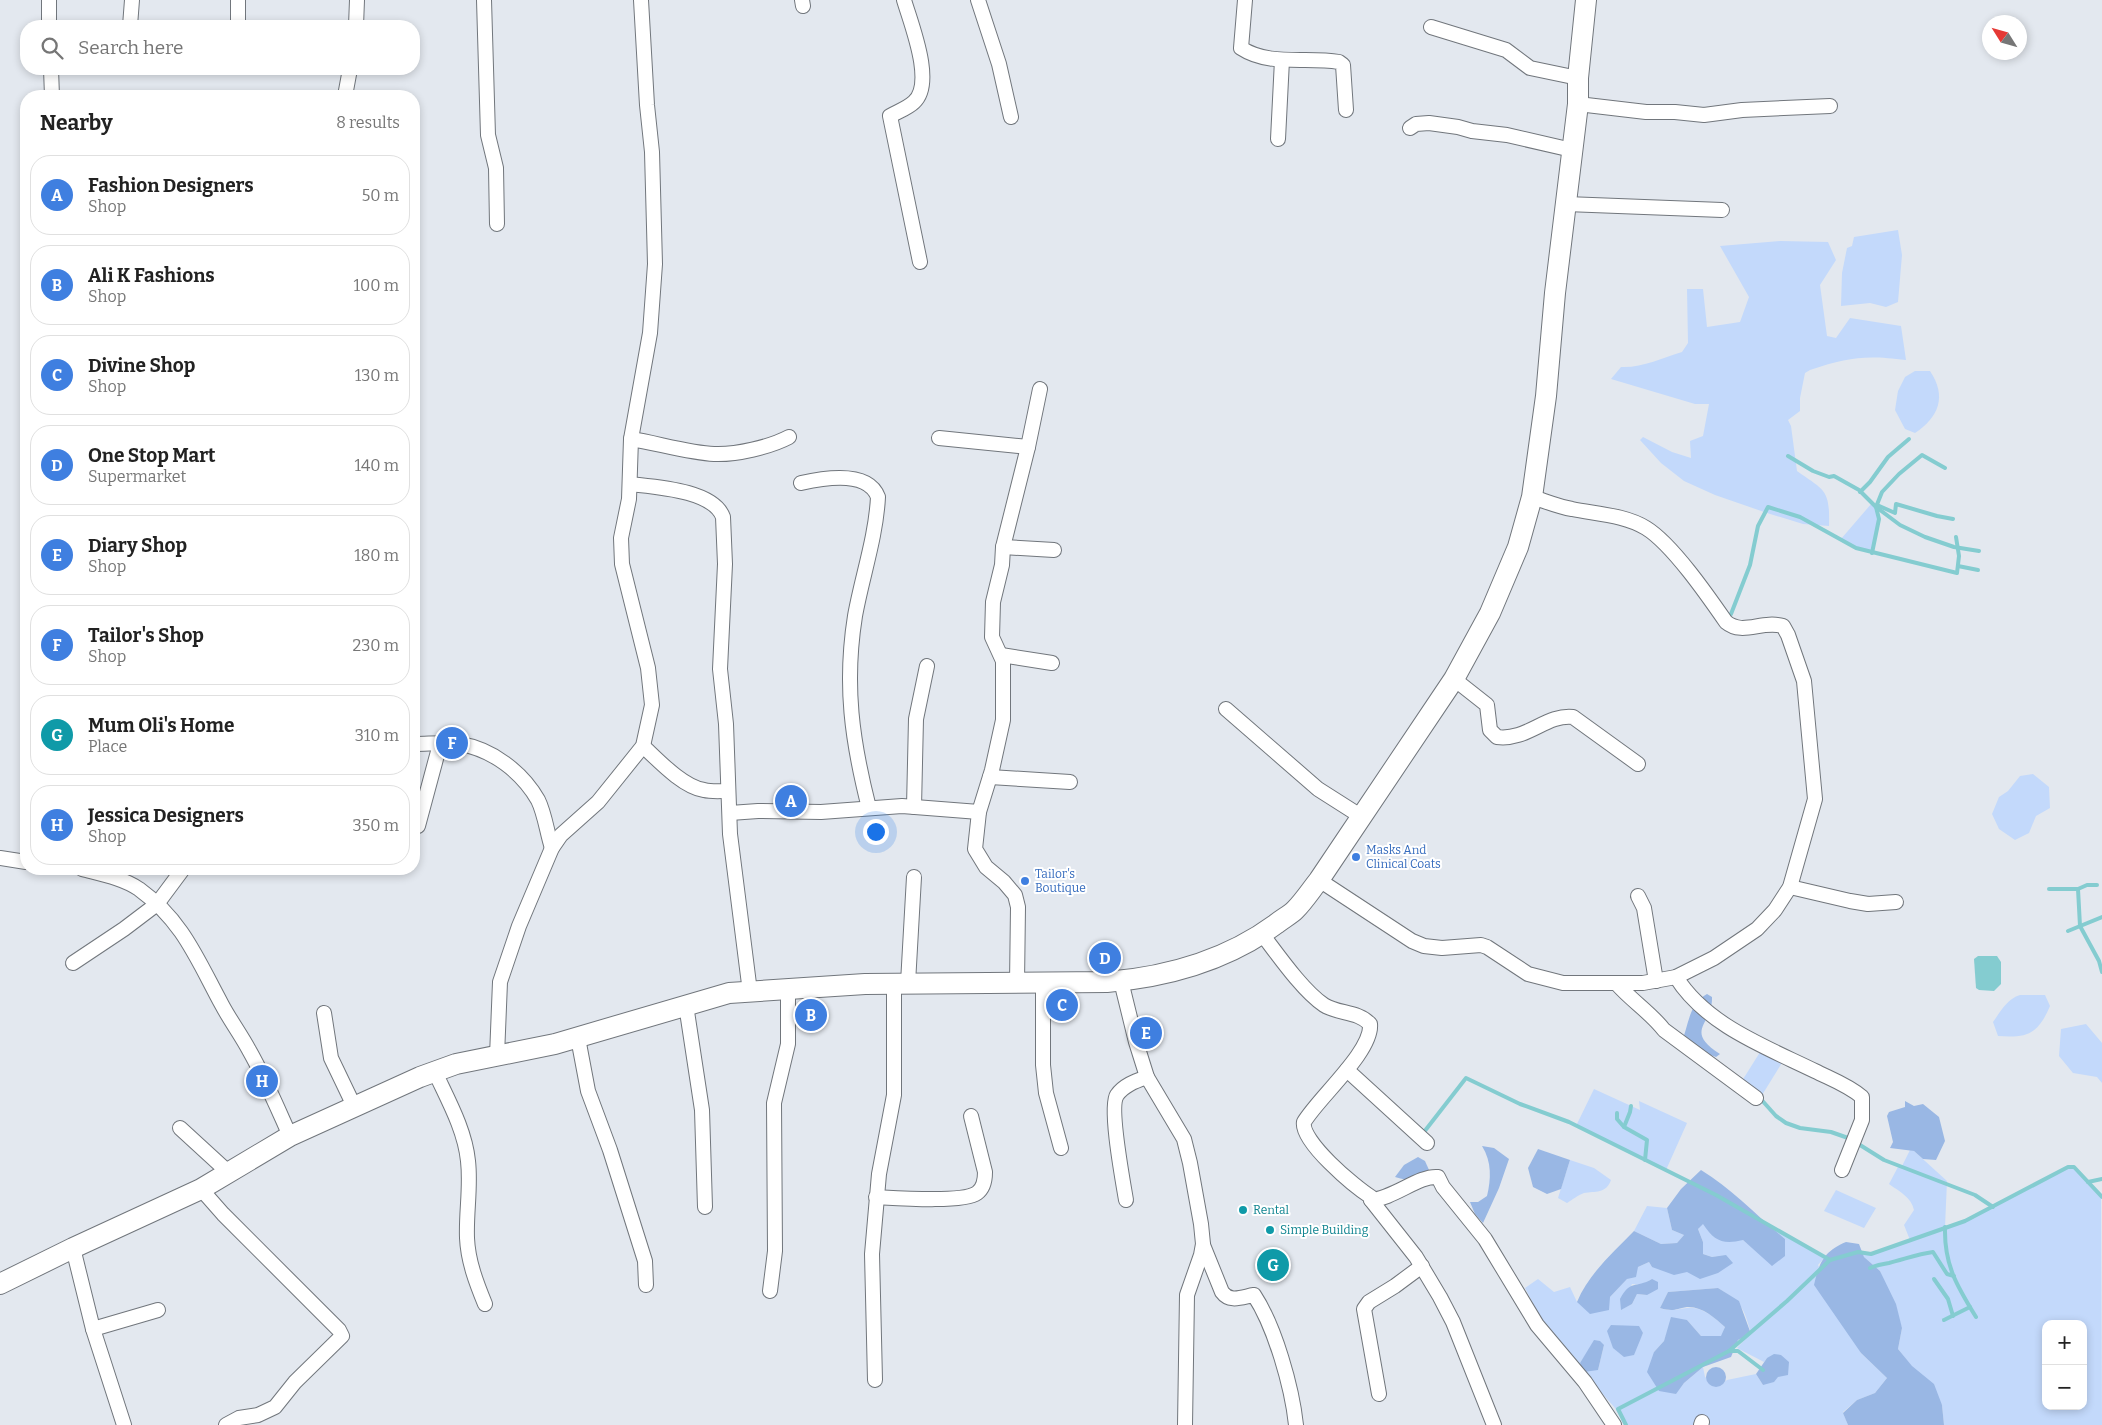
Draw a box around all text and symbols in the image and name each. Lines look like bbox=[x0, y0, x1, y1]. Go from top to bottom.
north arrow bbox=[1982, 15, 2027, 60]
search box bbox=[20, 20, 420, 75]
icon: search bbox=[38, 34, 66, 62]
text: Search here bbox=[78, 36, 183, 59]
text: Nearby bbox=[40, 110, 113, 136]
text: 8 results bbox=[336, 113, 400, 132]
text: Fashion Designers bbox=[88, 174, 254, 197]
text: A bbox=[51, 186, 63, 205]
text: 50 m bbox=[362, 186, 399, 205]
text: Shop bbox=[88, 197, 126, 216]
text: Ali K Fashions bbox=[88, 264, 215, 287]
text: B bbox=[52, 276, 62, 295]
text: 100 m bbox=[354, 276, 399, 295]
text: Shop bbox=[88, 287, 126, 306]
text: Divine Shop bbox=[88, 354, 195, 377]
text: C bbox=[52, 366, 62, 385]
text: 130 m bbox=[355, 366, 399, 385]
text: Shop bbox=[88, 377, 126, 396]
text: One Stop Mart bbox=[88, 444, 216, 467]
text: D bbox=[51, 456, 63, 475]
text: 140 m bbox=[354, 456, 399, 475]
text: Supermarket bbox=[88, 467, 186, 486]
text: Diary Shop bbox=[88, 534, 187, 557]
text: E bbox=[52, 546, 62, 565]
text: 180 m bbox=[354, 546, 399, 565]
text: Shop bbox=[88, 557, 126, 576]
text: Tailor's Shop bbox=[88, 624, 204, 647]
text: F bbox=[53, 636, 62, 655]
text: 230 m bbox=[352, 636, 399, 655]
text: Shop bbox=[88, 647, 126, 666]
text: Mum Oli's Home bbox=[88, 714, 234, 737]
pin: F bbox=[436, 724, 468, 762]
text: G bbox=[51, 726, 63, 745]
text: 310 m bbox=[355, 726, 399, 745]
text: Place bbox=[88, 737, 127, 756]
pin: A bbox=[775, 782, 807, 820]
text: Jessica Designers bbox=[88, 804, 244, 827]
text: H bbox=[51, 816, 63, 835]
text: 350 m bbox=[353, 816, 399, 835]
your location bbox=[863, 819, 889, 845]
text: Shop bbox=[88, 827, 126, 846]
place label: Masks And Clinical Coats bbox=[1366, 843, 1441, 871]
marker: Masks And Clinical Coats bbox=[1350, 851, 1362, 863]
place label: Tailor's Boutique bbox=[1035, 867, 1086, 895]
marker: Tailor's Boutique bbox=[1019, 875, 1031, 887]
pin: D bbox=[1089, 939, 1121, 977]
pin: C bbox=[1046, 986, 1078, 1024]
pin: B bbox=[795, 996, 827, 1034]
pin: E bbox=[1130, 1014, 1162, 1052]
pin: H bbox=[246, 1062, 278, 1100]
place label: Rental bbox=[1253, 1203, 1290, 1217]
marker: Rental bbox=[1237, 1204, 1249, 1216]
place label: Simple Building bbox=[1280, 1223, 1369, 1237]
marker: Simple Building bbox=[1264, 1224, 1276, 1236]
pin: G bbox=[1257, 1246, 1289, 1284]
map controls bbox=[2042, 1320, 2087, 1410]
button: + bbox=[2042, 1320, 2087, 1365]
button: − bbox=[2042, 1365, 2087, 1410]

